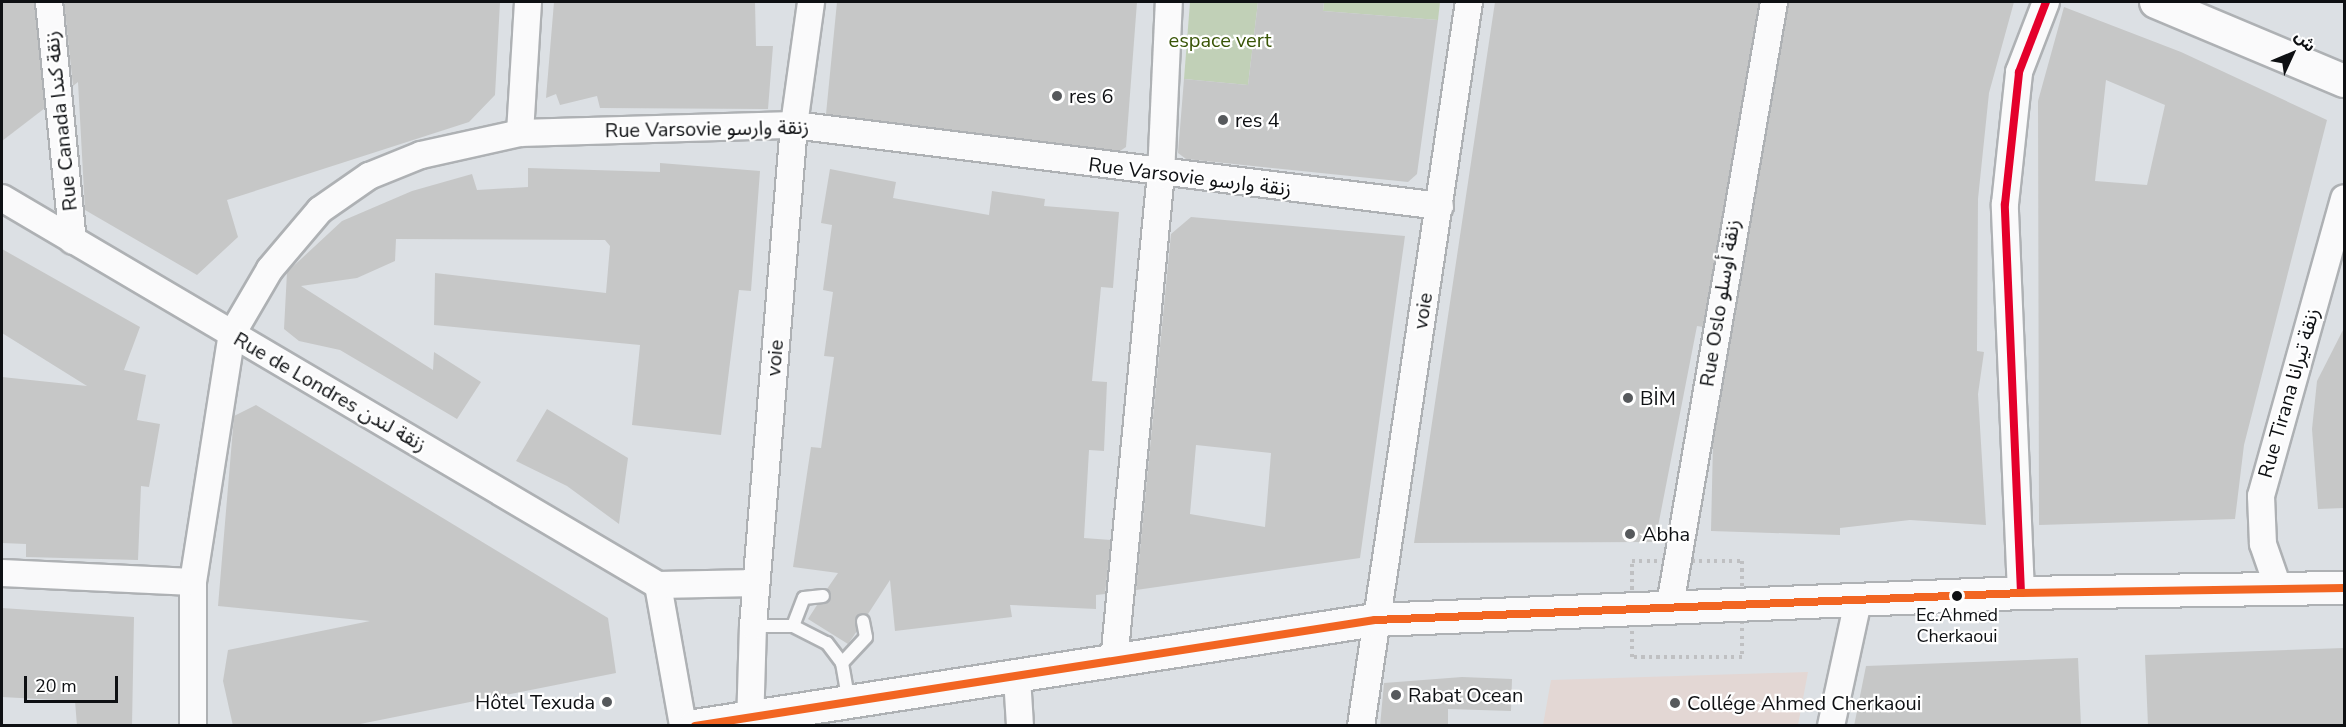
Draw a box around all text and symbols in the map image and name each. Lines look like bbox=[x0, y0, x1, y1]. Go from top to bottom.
north arrow bbox=[2262, 24, 2322, 84]
text: ش bbox=[2289, 26, 2320, 57]
park label: espace vert bbox=[1169, 28, 1271, 52]
street label: Rue Canada زنقة كندا bbox=[40, 30, 82, 212]
place label: res 6 bbox=[1069, 84, 1113, 108]
marker: res 6 bbox=[1050, 89, 1064, 103]
place label: res 4 bbox=[1235, 108, 1279, 132]
marker: res 4 bbox=[1216, 113, 1230, 127]
street label: Rue Varsovie زنقة وارسو bbox=[605, 115, 809, 143]
street label: Rue Varsovie زنقة وارسو bbox=[1087, 153, 1293, 201]
street label: Rue Oslo زنقة أوسلو bbox=[1695, 218, 1745, 388]
street label: voie bbox=[1408, 291, 1438, 331]
street label: Rue Tirana زنقة تيرانا bbox=[2253, 305, 2325, 481]
street label: Rue de Londres زنقة لندن bbox=[229, 327, 431, 457]
street label: voie bbox=[761, 339, 789, 377]
place label: BİM bbox=[1640, 386, 1676, 410]
marker: BİM bbox=[1621, 391, 1635, 405]
place label: Abha bbox=[1642, 522, 1690, 546]
marker: Abha bbox=[1623, 527, 1637, 541]
marker: Ec.Ahmed Cherkaoui bbox=[1951, 590, 1963, 602]
place label: Ec.Ahmed Cherkaoui bbox=[1916, 605, 1998, 648]
scale bar bbox=[27, 664, 122, 702]
text: 20 m bbox=[35, 674, 77, 698]
place label: Rabat Ocean bbox=[1408, 683, 1523, 707]
marker: Rabat Ocean bbox=[1389, 688, 1403, 702]
place label: Hôtel Texuda bbox=[475, 690, 595, 714]
place label: Collége Ahmed Cherkaoui bbox=[1687, 691, 1921, 715]
marker: Hôtel Texuda bbox=[600, 695, 614, 709]
marker: Collége Ahmed Cherkaoui bbox=[1668, 696, 1682, 710]

